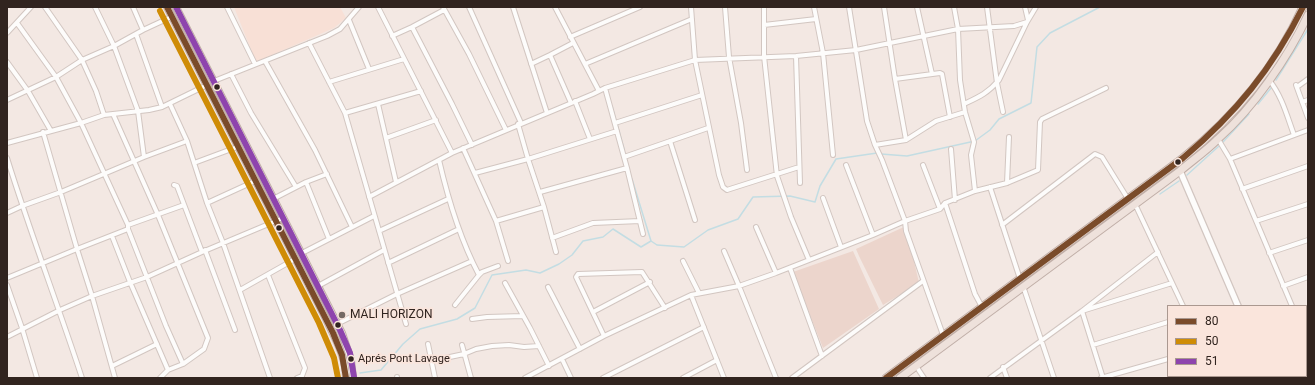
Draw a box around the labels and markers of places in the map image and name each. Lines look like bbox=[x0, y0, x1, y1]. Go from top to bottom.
unlabelled marker bbox=[212, 82, 222, 92]
unlabelled marker bbox=[1173, 157, 1183, 167]
unlabelled marker bbox=[274, 223, 284, 233]
place label: MALI HORIZON bbox=[350, 308, 432, 322]
marker: MALI HORIZON bbox=[337, 310, 347, 320]
unlabelled marker bbox=[333, 320, 343, 330]
place label: Aprés Pont Lavage bbox=[358, 352, 450, 366]
marker: Aprés Pont Lavage bbox=[346, 354, 356, 364]

